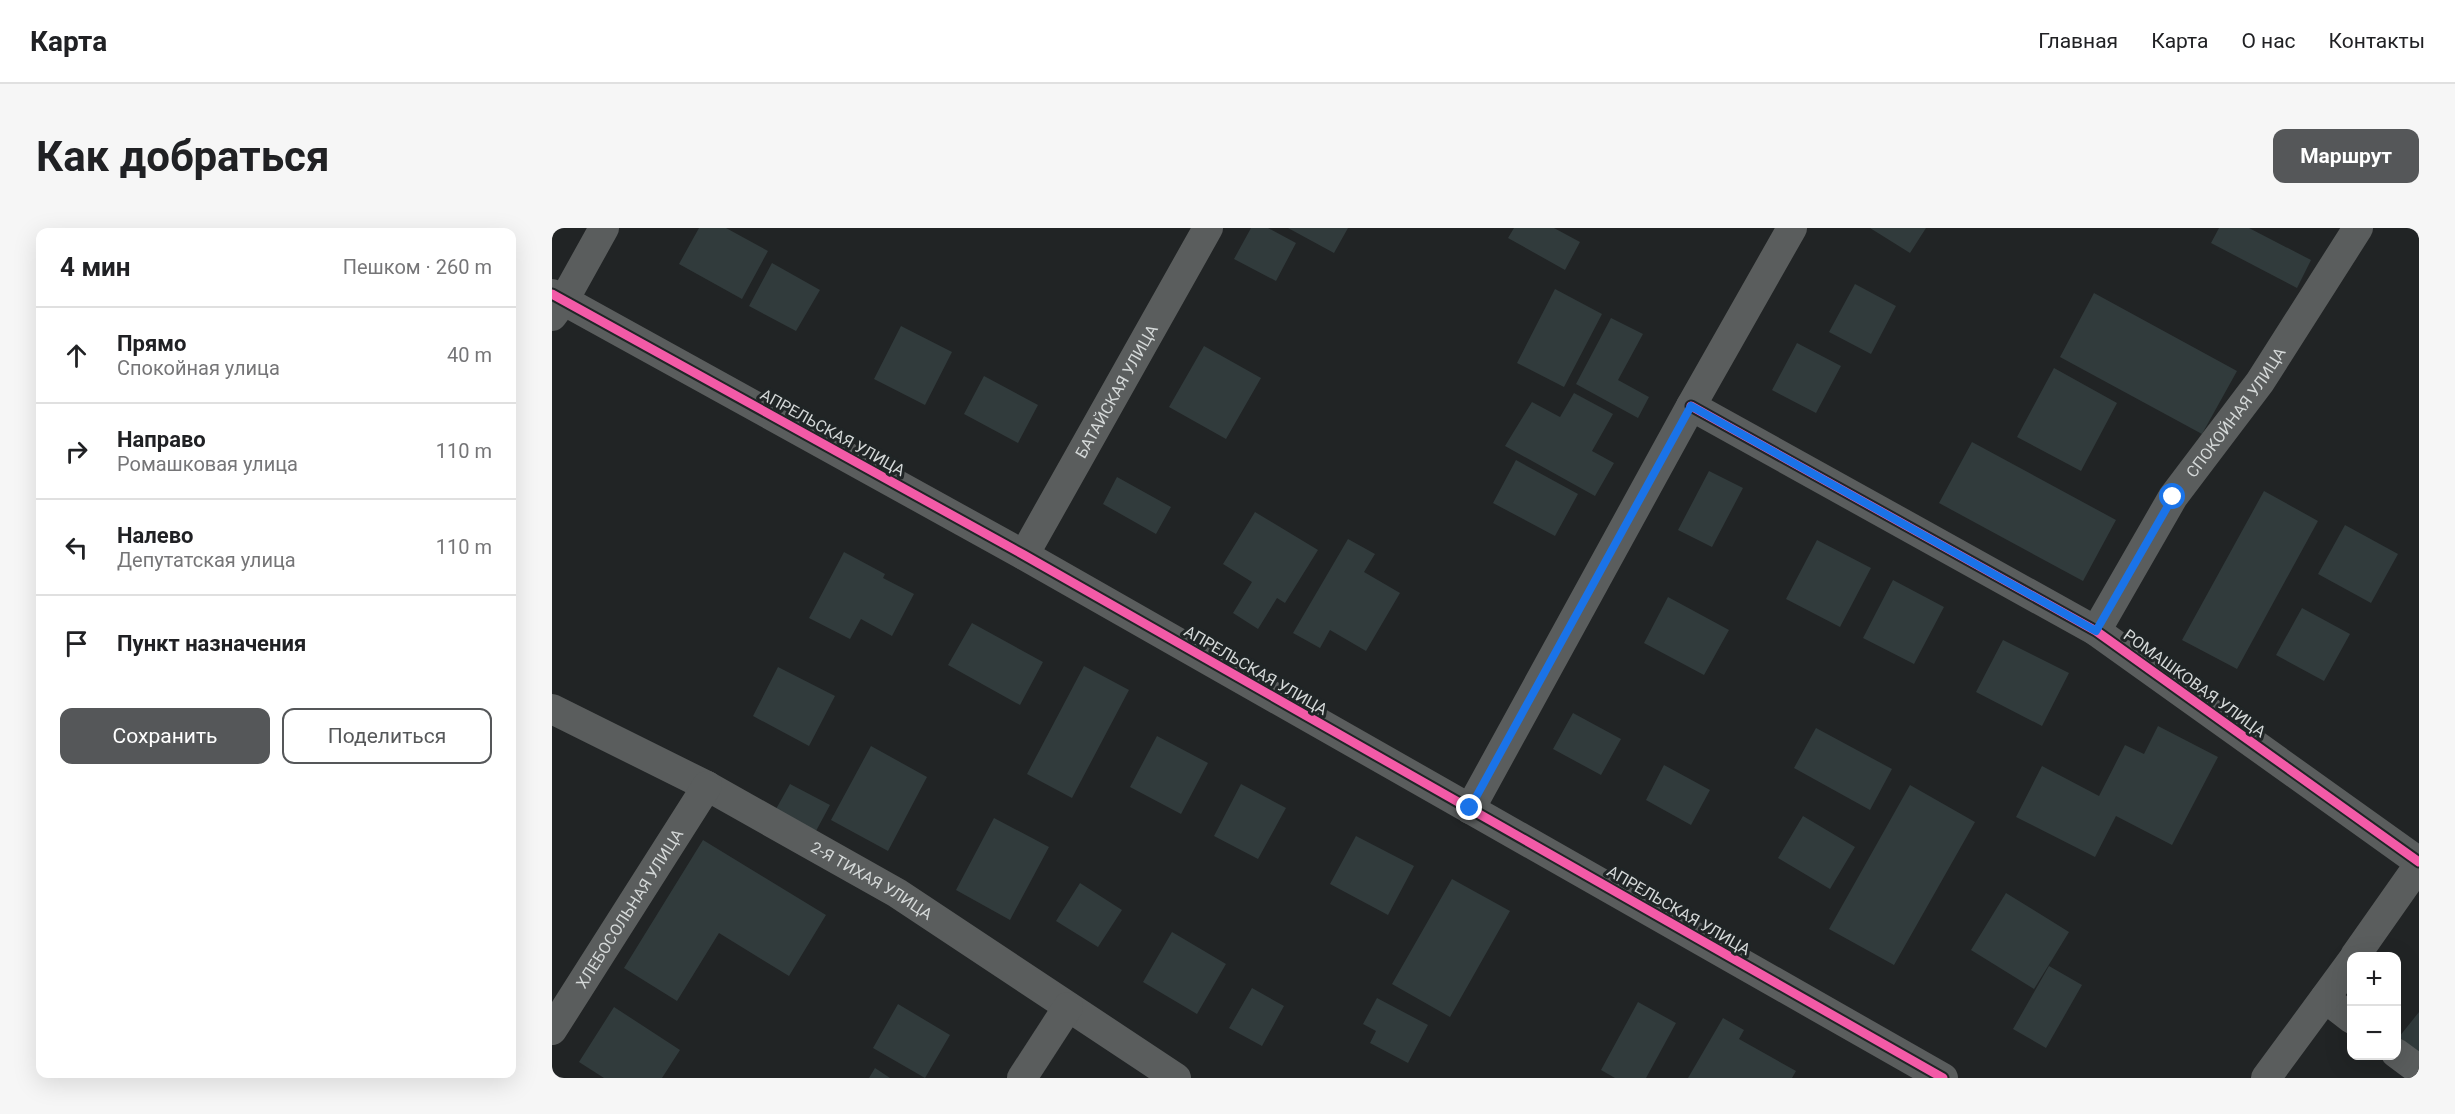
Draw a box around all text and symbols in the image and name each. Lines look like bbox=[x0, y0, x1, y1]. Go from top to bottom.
text: Карта bbox=[30, 25, 107, 58]
text: Главная bbox=[2038, 29, 2118, 53]
text: Карта bbox=[2151, 29, 2208, 53]
text: О нас bbox=[2241, 29, 2296, 53]
text: Контакты bbox=[2329, 29, 2425, 53]
button: Маршрут bbox=[2273, 129, 2419, 183]
text: Как добраться bbox=[36, 132, 330, 181]
text: 4 мин bbox=[60, 252, 131, 282]
text: Пешком · 260 m bbox=[343, 255, 492, 279]
street label: БАТАЙСКАЯ УЛИЦА bbox=[1071, 321, 1162, 462]
text: Прямо bbox=[117, 331, 186, 356]
icon: ahead bbox=[60, 339, 93, 372]
text: 40 m bbox=[447, 343, 492, 367]
street label: СПОКОЙНАЯ УЛИЦА bbox=[2182, 344, 2290, 481]
text: Спокойная улица bbox=[117, 356, 280, 380]
street label: АПРЕЛЬСКАЯ УЛИЦА bbox=[757, 385, 909, 480]
text: Направо bbox=[117, 427, 206, 452]
icon: right bbox=[60, 435, 93, 468]
text: 110 m bbox=[436, 439, 492, 463]
text: Ромашковая улица bbox=[117, 452, 298, 476]
route start bbox=[2159, 483, 2185, 509]
text: Налево bbox=[117, 523, 194, 548]
icon: left bbox=[60, 531, 93, 564]
text: 110 m bbox=[436, 535, 492, 559]
text: Депутатская улица bbox=[117, 548, 296, 572]
street label: АПРЕЛЬСКАЯ УЛИЦА bbox=[1181, 622, 1331, 720]
street label: РОМАШКОВАЯ УЛИЦА bbox=[2120, 625, 2270, 742]
icon: arrive bbox=[60, 627, 93, 660]
text: Пункт назначения bbox=[117, 631, 306, 656]
button: Сохранить bbox=[60, 708, 270, 764]
button: Поделиться bbox=[282, 708, 492, 764]
route end bbox=[1456, 794, 1482, 820]
street label: ХЛЕБОСОЛЬНАЯ УЛИЦА bbox=[572, 825, 688, 992]
street label: 2-Я ТИХАЯ УЛИЦА bbox=[808, 838, 936, 924]
street label: АПРЕЛЬСКАЯ УЛИЦА bbox=[1604, 862, 1754, 960]
map controls bbox=[2347, 952, 2401, 1060]
button: + bbox=[2347, 952, 2401, 1006]
button: − bbox=[2347, 1006, 2401, 1060]

